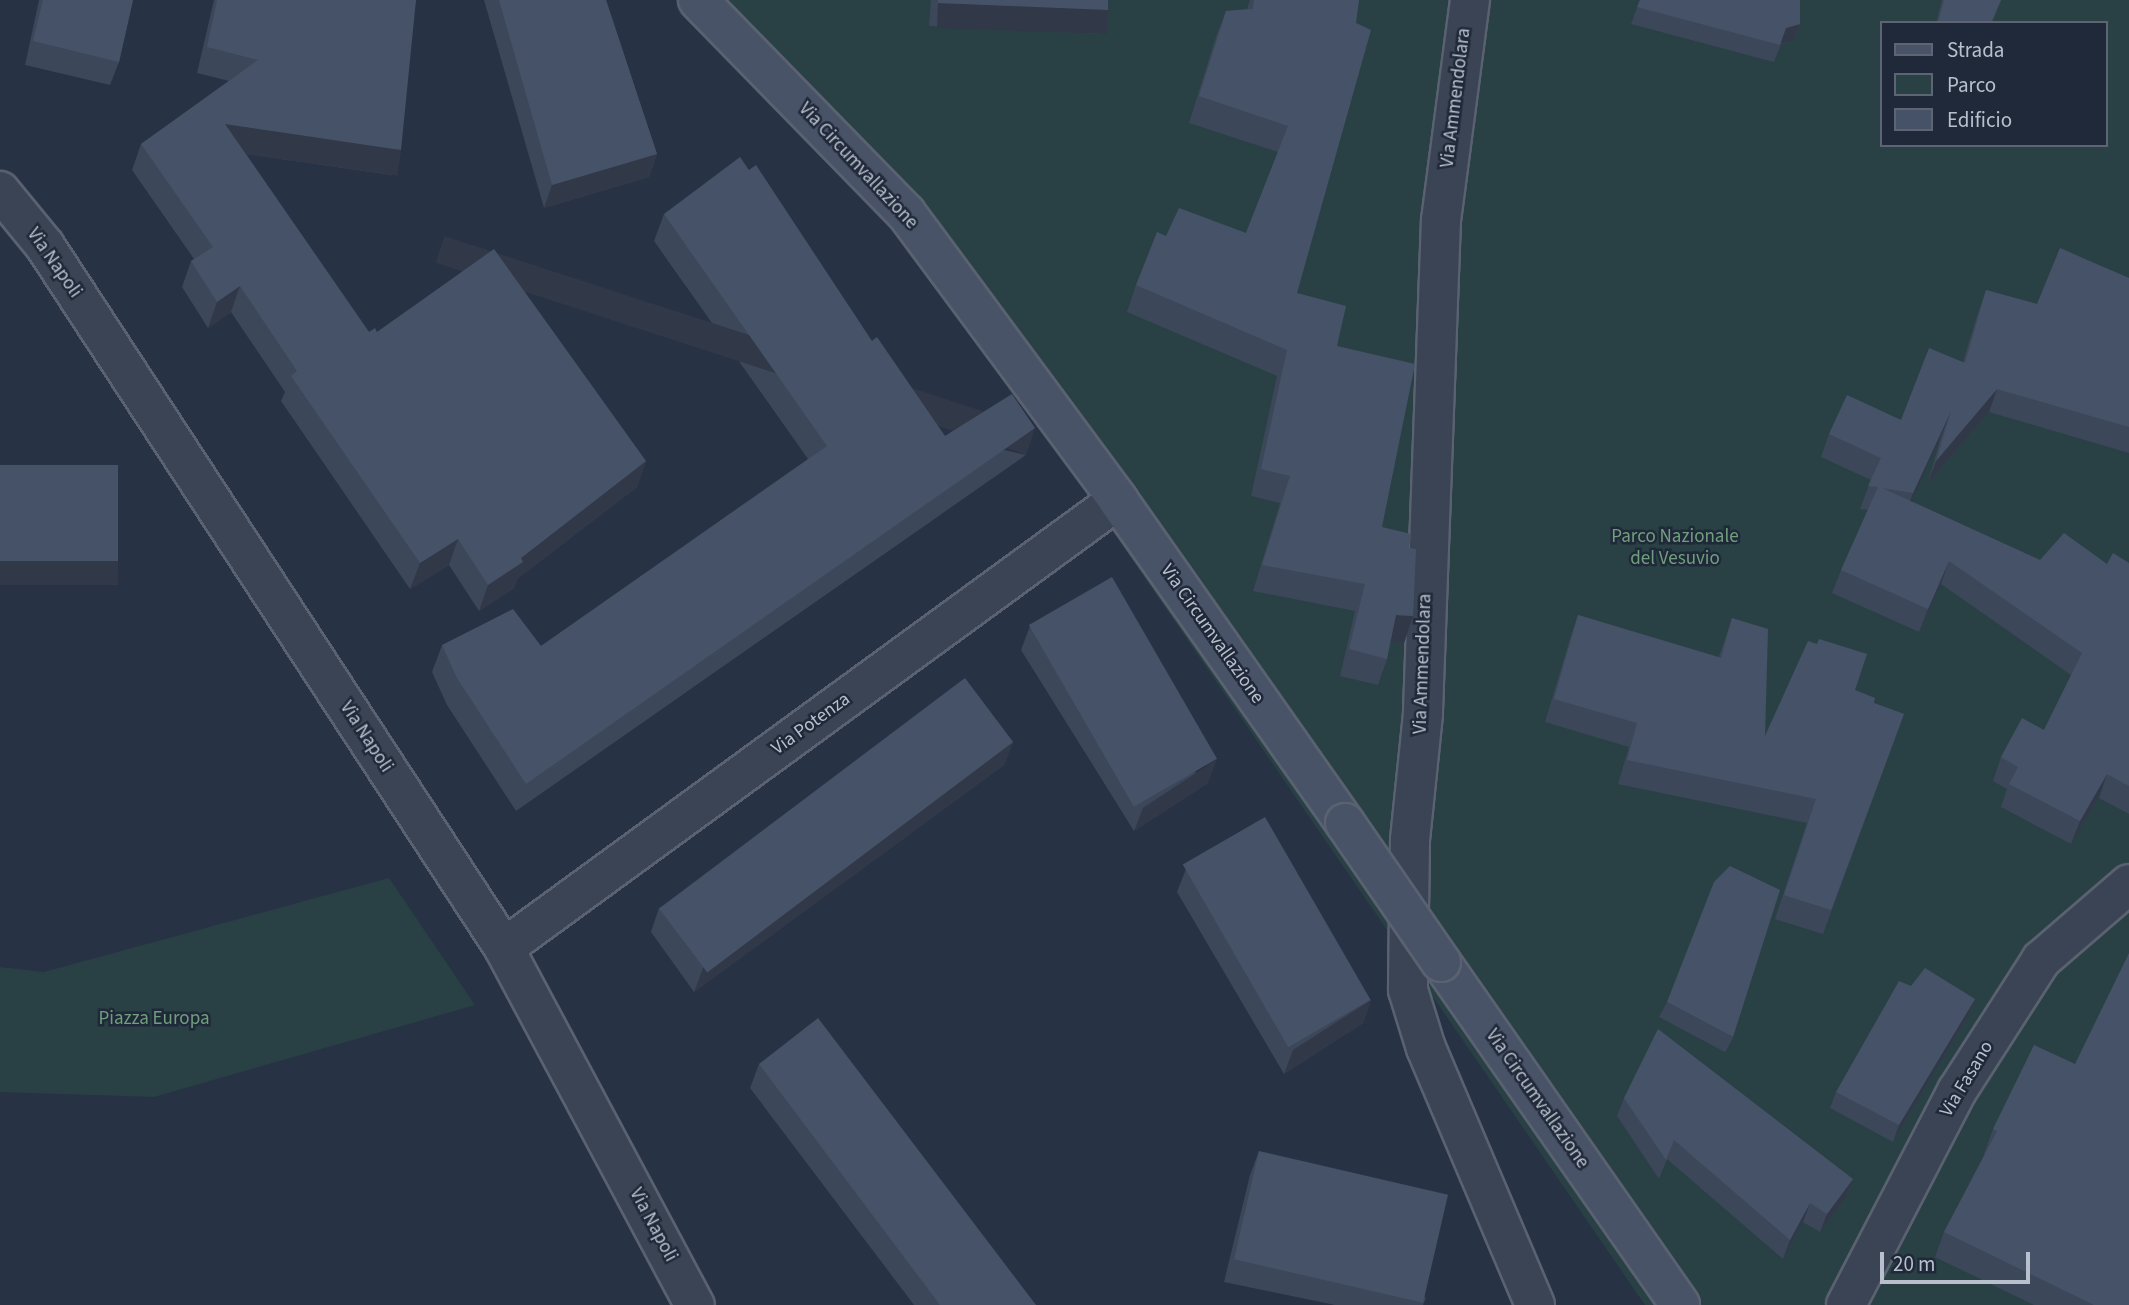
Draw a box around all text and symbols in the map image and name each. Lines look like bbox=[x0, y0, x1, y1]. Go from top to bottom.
legend bbox=[1881, 21, 2108, 147]
street label: Via Ammendolara bbox=[1436, 27, 1476, 169]
text: Strada bbox=[1947, 35, 2004, 65]
text: Parco bbox=[1947, 70, 1996, 100]
street label: Via Circumvallazione bbox=[793, 98, 923, 234]
text: Edificio bbox=[1947, 105, 2012, 135]
street label: Via Napoli bbox=[22, 224, 86, 302]
park label: Parco Nazionale del Vesuvio bbox=[1611, 526, 1739, 570]
street label: Via Circumvallazione bbox=[1155, 560, 1269, 708]
street label: Via Ammendolara bbox=[1409, 593, 1437, 735]
street label: Via Potenza bbox=[767, 688, 855, 760]
street label: Via Napoli bbox=[335, 697, 397, 777]
park label: Piazza Europa bbox=[98, 1008, 210, 1030]
street label: Via Circumvallazione bbox=[1480, 1025, 1594, 1173]
street label: Via Fasano bbox=[1935, 1037, 1999, 1121]
street label: Via Napoli bbox=[624, 1184, 682, 1266]
scale bar bbox=[1884, 1238, 2035, 1282]
text: 20 m bbox=[1893, 1249, 1935, 1279]

